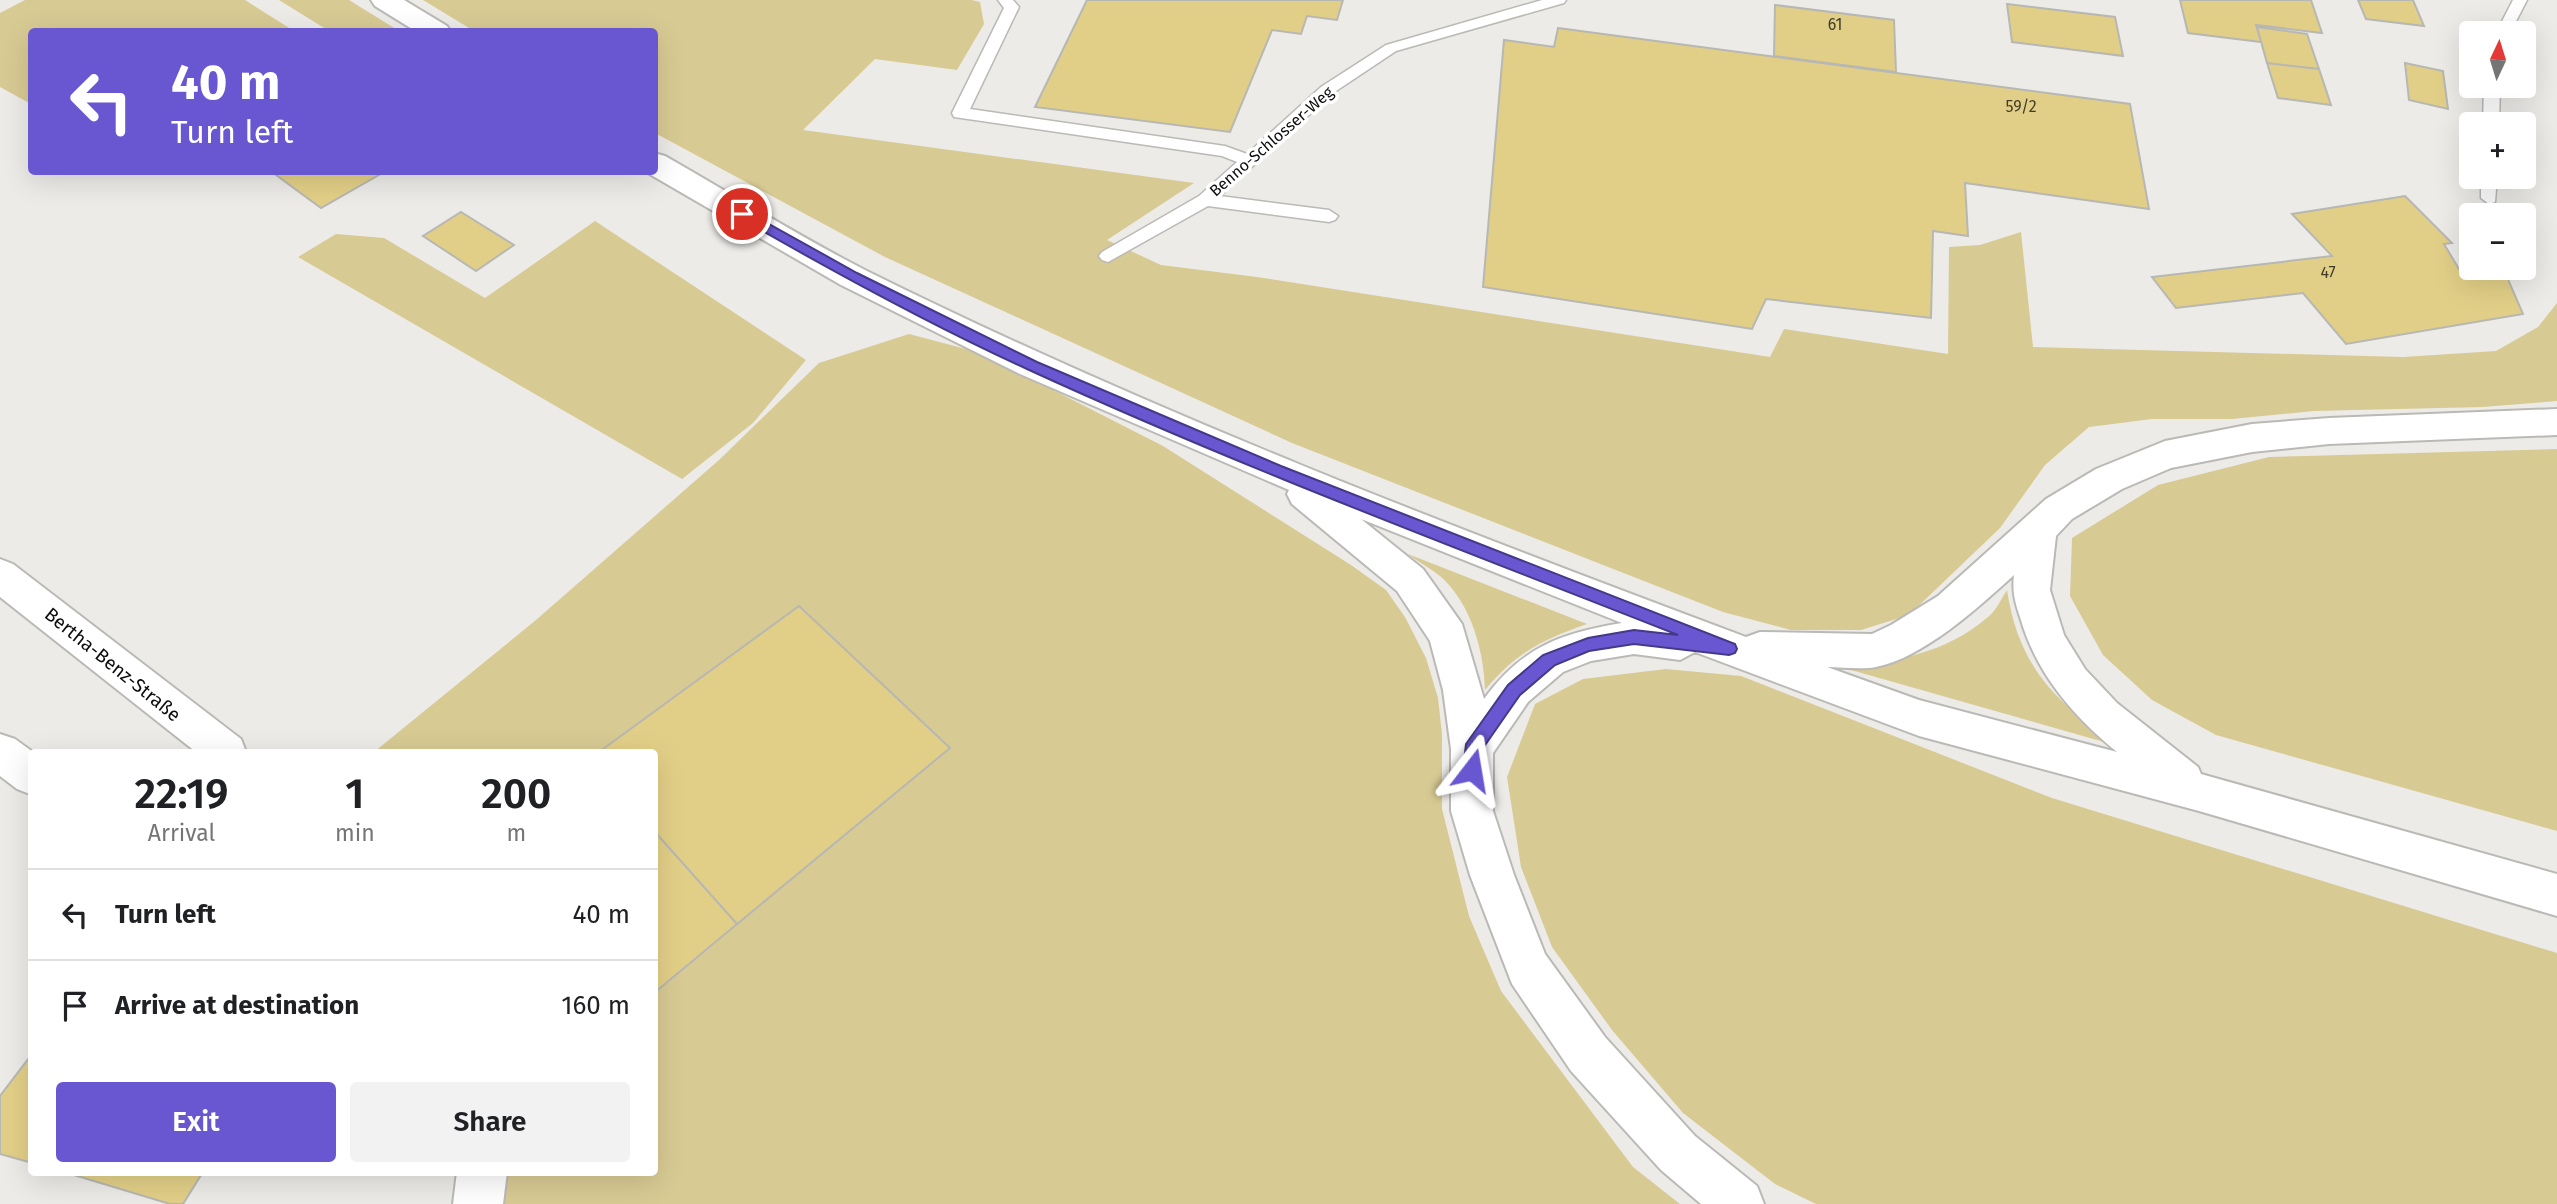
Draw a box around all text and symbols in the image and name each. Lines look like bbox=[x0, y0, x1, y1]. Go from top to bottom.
house number: 61 bbox=[1828, 15, 1842, 34]
north arrow bbox=[2459, 21, 2536, 98]
map controls bbox=[2459, 21, 2536, 280]
text: 40 m bbox=[171, 53, 280, 112]
icon: left bbox=[56, 56, 147, 147]
street label: Benno-Schlosser-Weg bbox=[1206, 82, 1338, 200]
house number: 59/2 bbox=[2005, 97, 2037, 116]
button: + bbox=[2459, 112, 2536, 189]
text: Turn left bbox=[171, 113, 293, 151]
pin bbox=[712, 184, 772, 244]
icon: arrive bbox=[723, 195, 761, 233]
button: − bbox=[2459, 203, 2536, 280]
house number: 47 bbox=[2320, 263, 2336, 282]
street label: Bertha-Benz-Straße bbox=[40, 602, 185, 726]
position arrow bbox=[1435, 733, 1509, 807]
text: 22:19 bbox=[135, 769, 229, 819]
text: 1 bbox=[345, 769, 364, 819]
text: 200 bbox=[481, 769, 551, 819]
text: Arrival bbox=[148, 819, 215, 847]
text: min bbox=[335, 819, 375, 847]
text: m bbox=[507, 819, 526, 847]
icon: left bbox=[56, 896, 94, 934]
text: Turn left bbox=[115, 899, 216, 930]
text: 40 m bbox=[572, 899, 630, 930]
icon: arrive bbox=[56, 987, 94, 1025]
text: Arrive at destination bbox=[115, 990, 359, 1021]
text: 160 m bbox=[561, 990, 630, 1021]
button: Exit bbox=[56, 1082, 336, 1162]
button: Share bbox=[350, 1082, 630, 1162]

